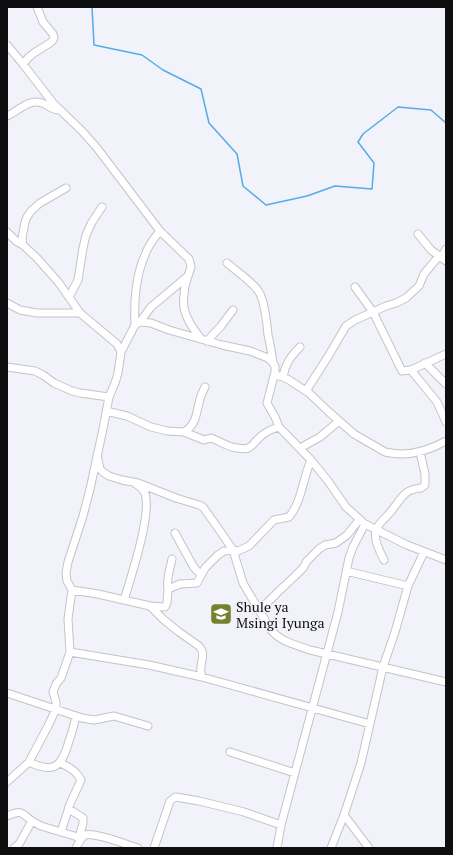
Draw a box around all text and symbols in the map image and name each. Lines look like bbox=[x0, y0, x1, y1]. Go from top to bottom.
place label: Shule ya Msingi Iyunga bbox=[236, 597, 325, 632]
school or university icon: Shule ya Msingi Iyunga bbox=[208, 601, 234, 627]

